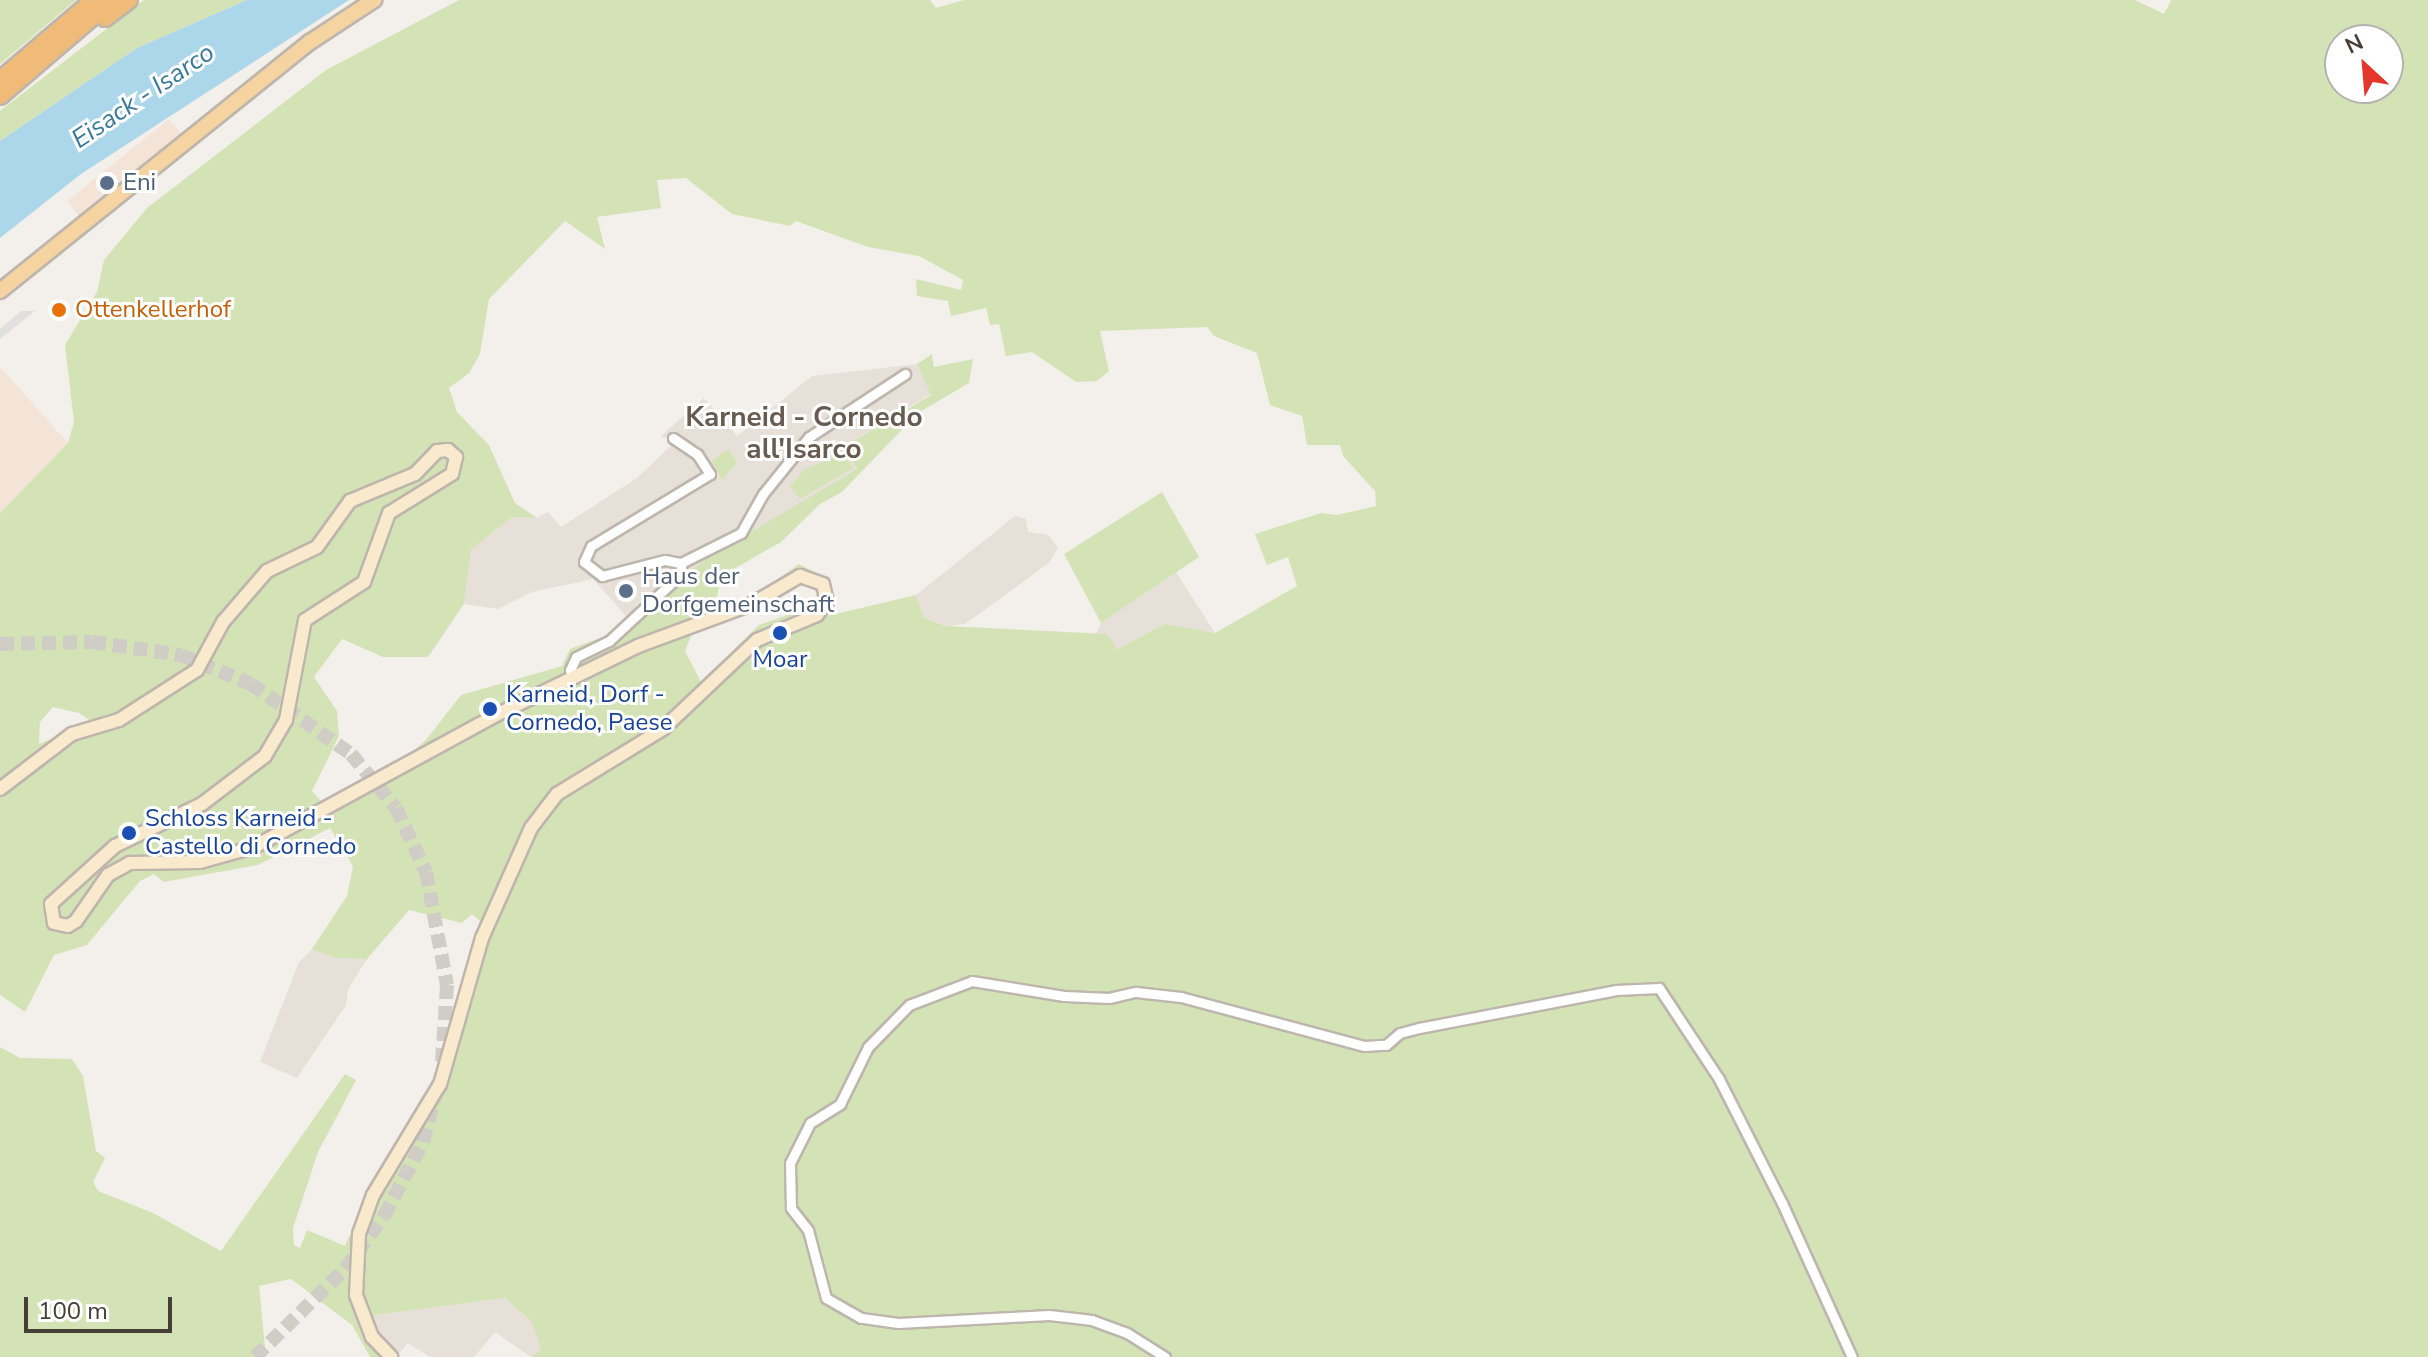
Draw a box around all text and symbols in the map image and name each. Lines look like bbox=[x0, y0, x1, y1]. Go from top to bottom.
north arrow bbox=[2324, 24, 2404, 104]
text: N bbox=[2340, 27, 2368, 61]
water label: Eisack - Isarco bbox=[66, 37, 220, 155]
place label: Eni bbox=[123, 169, 156, 197]
marker: Eni bbox=[98, 174, 116, 192]
place label: Ottenkellerhof bbox=[75, 296, 231, 324]
marker: Ottenkellerhof bbox=[50, 301, 68, 319]
district label: Karneid - Cornedo all'Isarco bbox=[685, 400, 923, 466]
place label: Haus der Dorfgemeinschaft bbox=[642, 563, 834, 619]
marker: Haus der Dorfgemeinschaft bbox=[617, 582, 635, 600]
marker: Moar bbox=[771, 624, 789, 642]
place label: Moar bbox=[752, 646, 808, 674]
place label: Karneid, Dorf - Cornedo, Paese bbox=[506, 681, 673, 737]
marker: Karneid, Dorf - Cornedo, Paese bbox=[481, 700, 499, 718]
place label: Schloss Karneid - Castello di Cornedo bbox=[145, 805, 356, 861]
marker: Schloss Karneid - Castello di Cornedo bbox=[120, 824, 138, 842]
scale bar bbox=[28, 1281, 176, 1331]
text: 100 m bbox=[38, 1295, 108, 1327]

